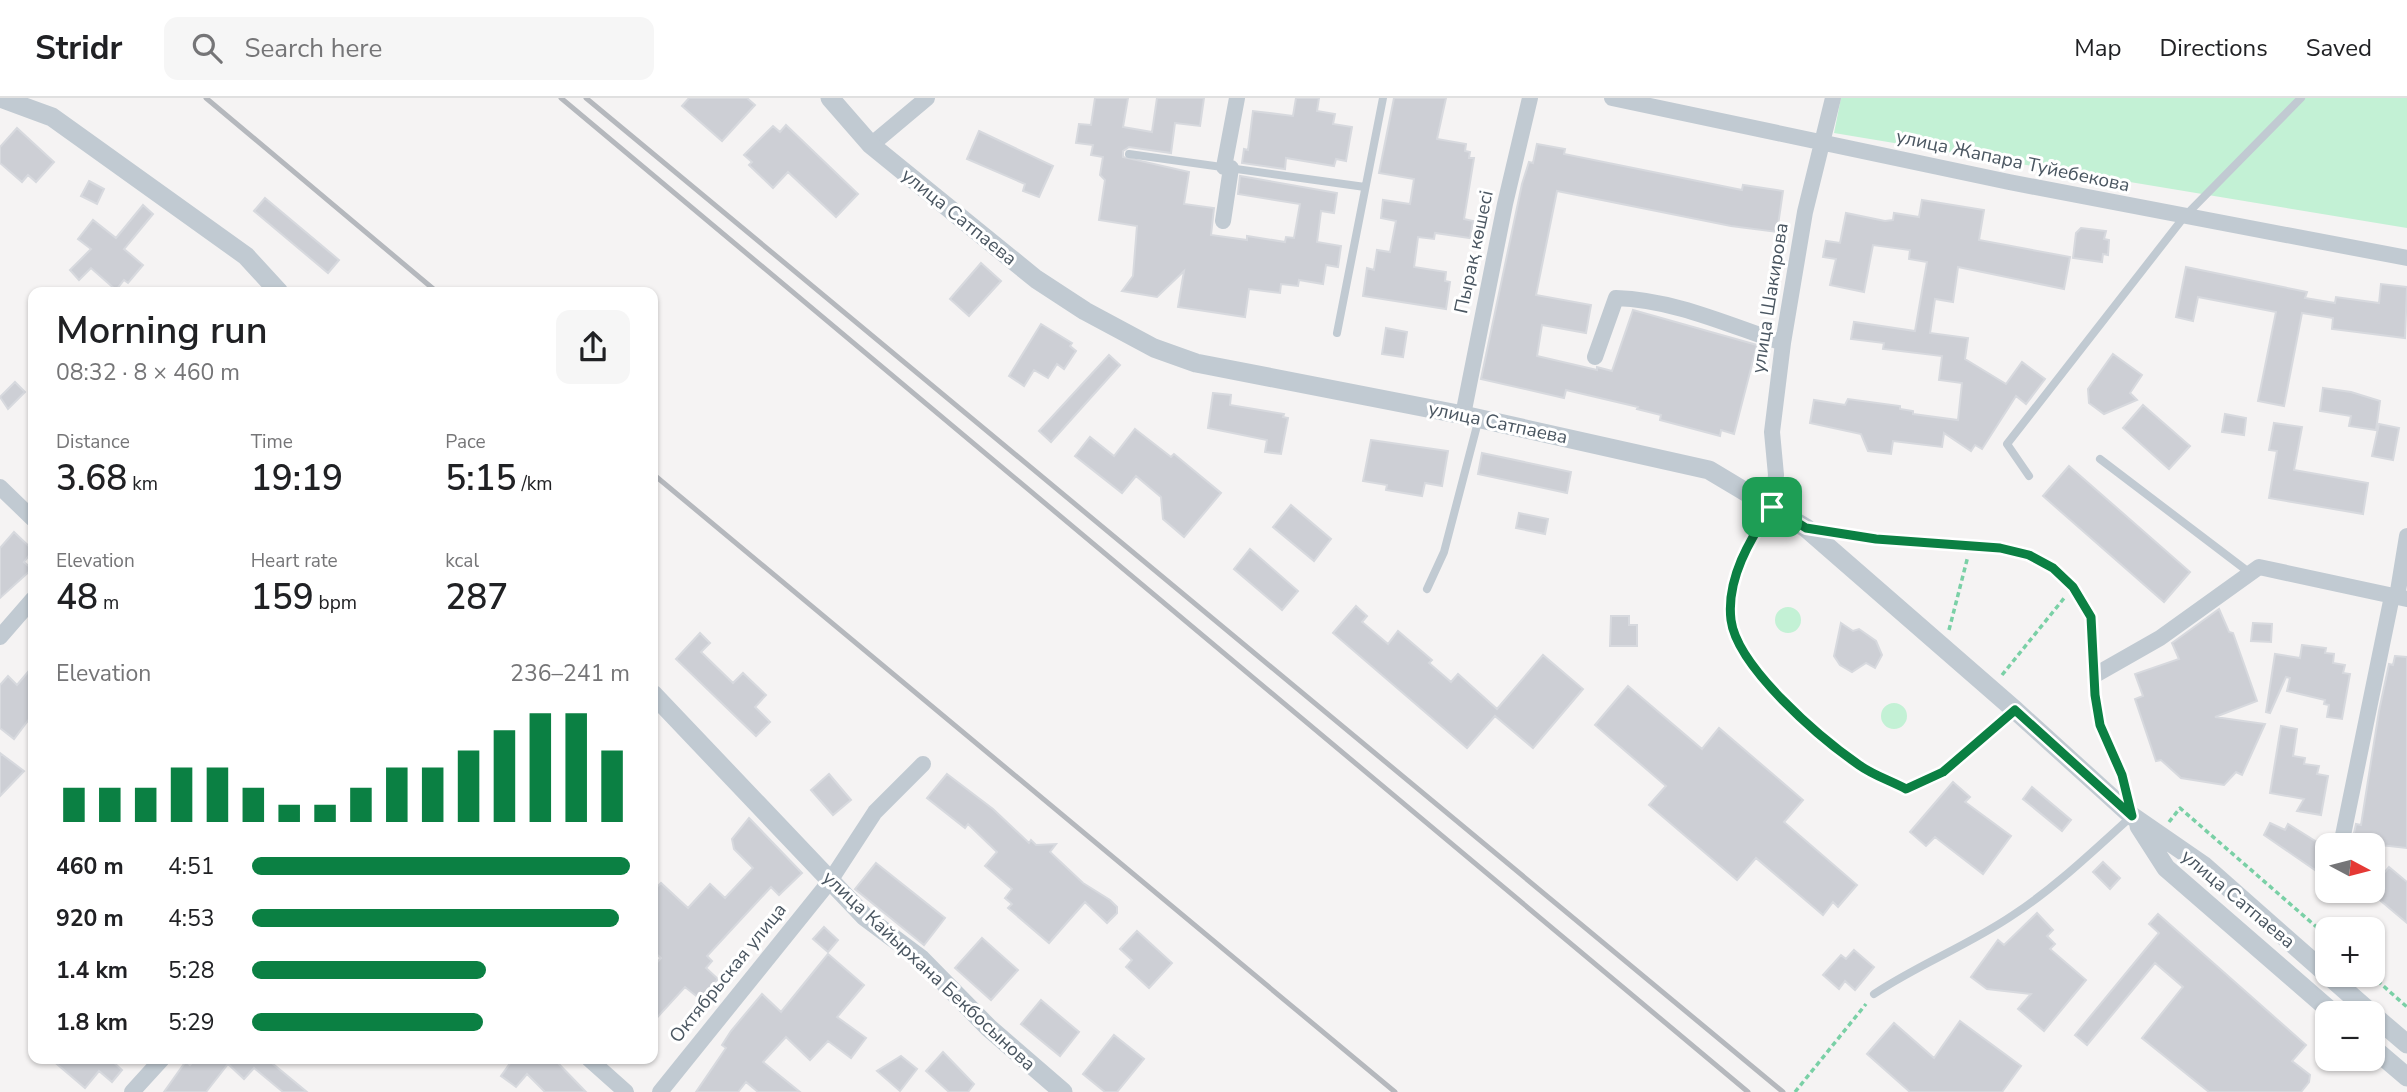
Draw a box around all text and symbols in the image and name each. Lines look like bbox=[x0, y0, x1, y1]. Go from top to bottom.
search box bbox=[164, 17, 654, 80]
text: Stridr bbox=[35, 26, 122, 71]
icon: search bbox=[188, 29, 226, 67]
text: Search here bbox=[244, 31, 382, 66]
text: Map bbox=[2074, 32, 2121, 64]
text: Directions bbox=[2159, 32, 2268, 64]
text: Saved bbox=[2306, 32, 2372, 64]
street label: улица Жапара Туйебекова bbox=[1894, 124, 2132, 198]
street label: улица Сатпаева bbox=[896, 162, 1022, 272]
street label: Пырақ көшесі bbox=[1448, 188, 1500, 316]
street label: улица Шакирова bbox=[1745, 221, 1795, 375]
text: Morning run bbox=[56, 305, 268, 356]
button: share bbox=[556, 310, 630, 384]
text: 08:32 · 8 × 460 m bbox=[56, 357, 240, 388]
street label: улица Сатпаева bbox=[1426, 396, 1570, 450]
text: Distance bbox=[56, 429, 130, 455]
text: Time bbox=[251, 429, 293, 455]
text: Pace bbox=[445, 429, 486, 455]
text: 3.68 bbox=[56, 455, 127, 502]
text: 19:19 bbox=[251, 455, 343, 502]
text: 5:15 bbox=[445, 455, 517, 502]
text: km bbox=[127, 471, 158, 497]
text: /km bbox=[517, 471, 553, 497]
pin bbox=[1742, 477, 1802, 537]
icon: arrive bbox=[1753, 488, 1791, 526]
text: Elevation bbox=[56, 548, 135, 574]
text: Heart rate bbox=[251, 548, 338, 574]
text: kcal bbox=[445, 548, 479, 574]
text: 48 bbox=[56, 574, 98, 621]
text: 159 bbox=[251, 574, 314, 621]
text: 287 bbox=[445, 574, 508, 621]
text: m bbox=[98, 590, 119, 616]
text: bpm bbox=[314, 590, 357, 616]
text: Elevation bbox=[56, 658, 151, 689]
text: 236–241 m bbox=[510, 658, 630, 689]
north arrow bbox=[2315, 833, 2385, 903]
map controls bbox=[2315, 833, 2385, 1071]
street label: улица Сатпаева bbox=[2175, 844, 2301, 954]
text: 460 m bbox=[56, 851, 124, 882]
text: 4:51 bbox=[168, 851, 215, 882]
street label: улица Кайырхана Бекбосынова bbox=[817, 865, 1041, 1077]
street label: Октябрьская улица bbox=[664, 898, 792, 1048]
text: 920 m bbox=[56, 903, 124, 934]
text: 4:53 bbox=[168, 903, 215, 934]
button: + bbox=[2315, 917, 2385, 987]
text: 1.4 km bbox=[56, 955, 128, 986]
text: 5:28 bbox=[168, 955, 215, 986]
button: − bbox=[2315, 1001, 2385, 1071]
text: 1.8 km bbox=[56, 1007, 128, 1038]
text: 5:29 bbox=[168, 1007, 215, 1038]

